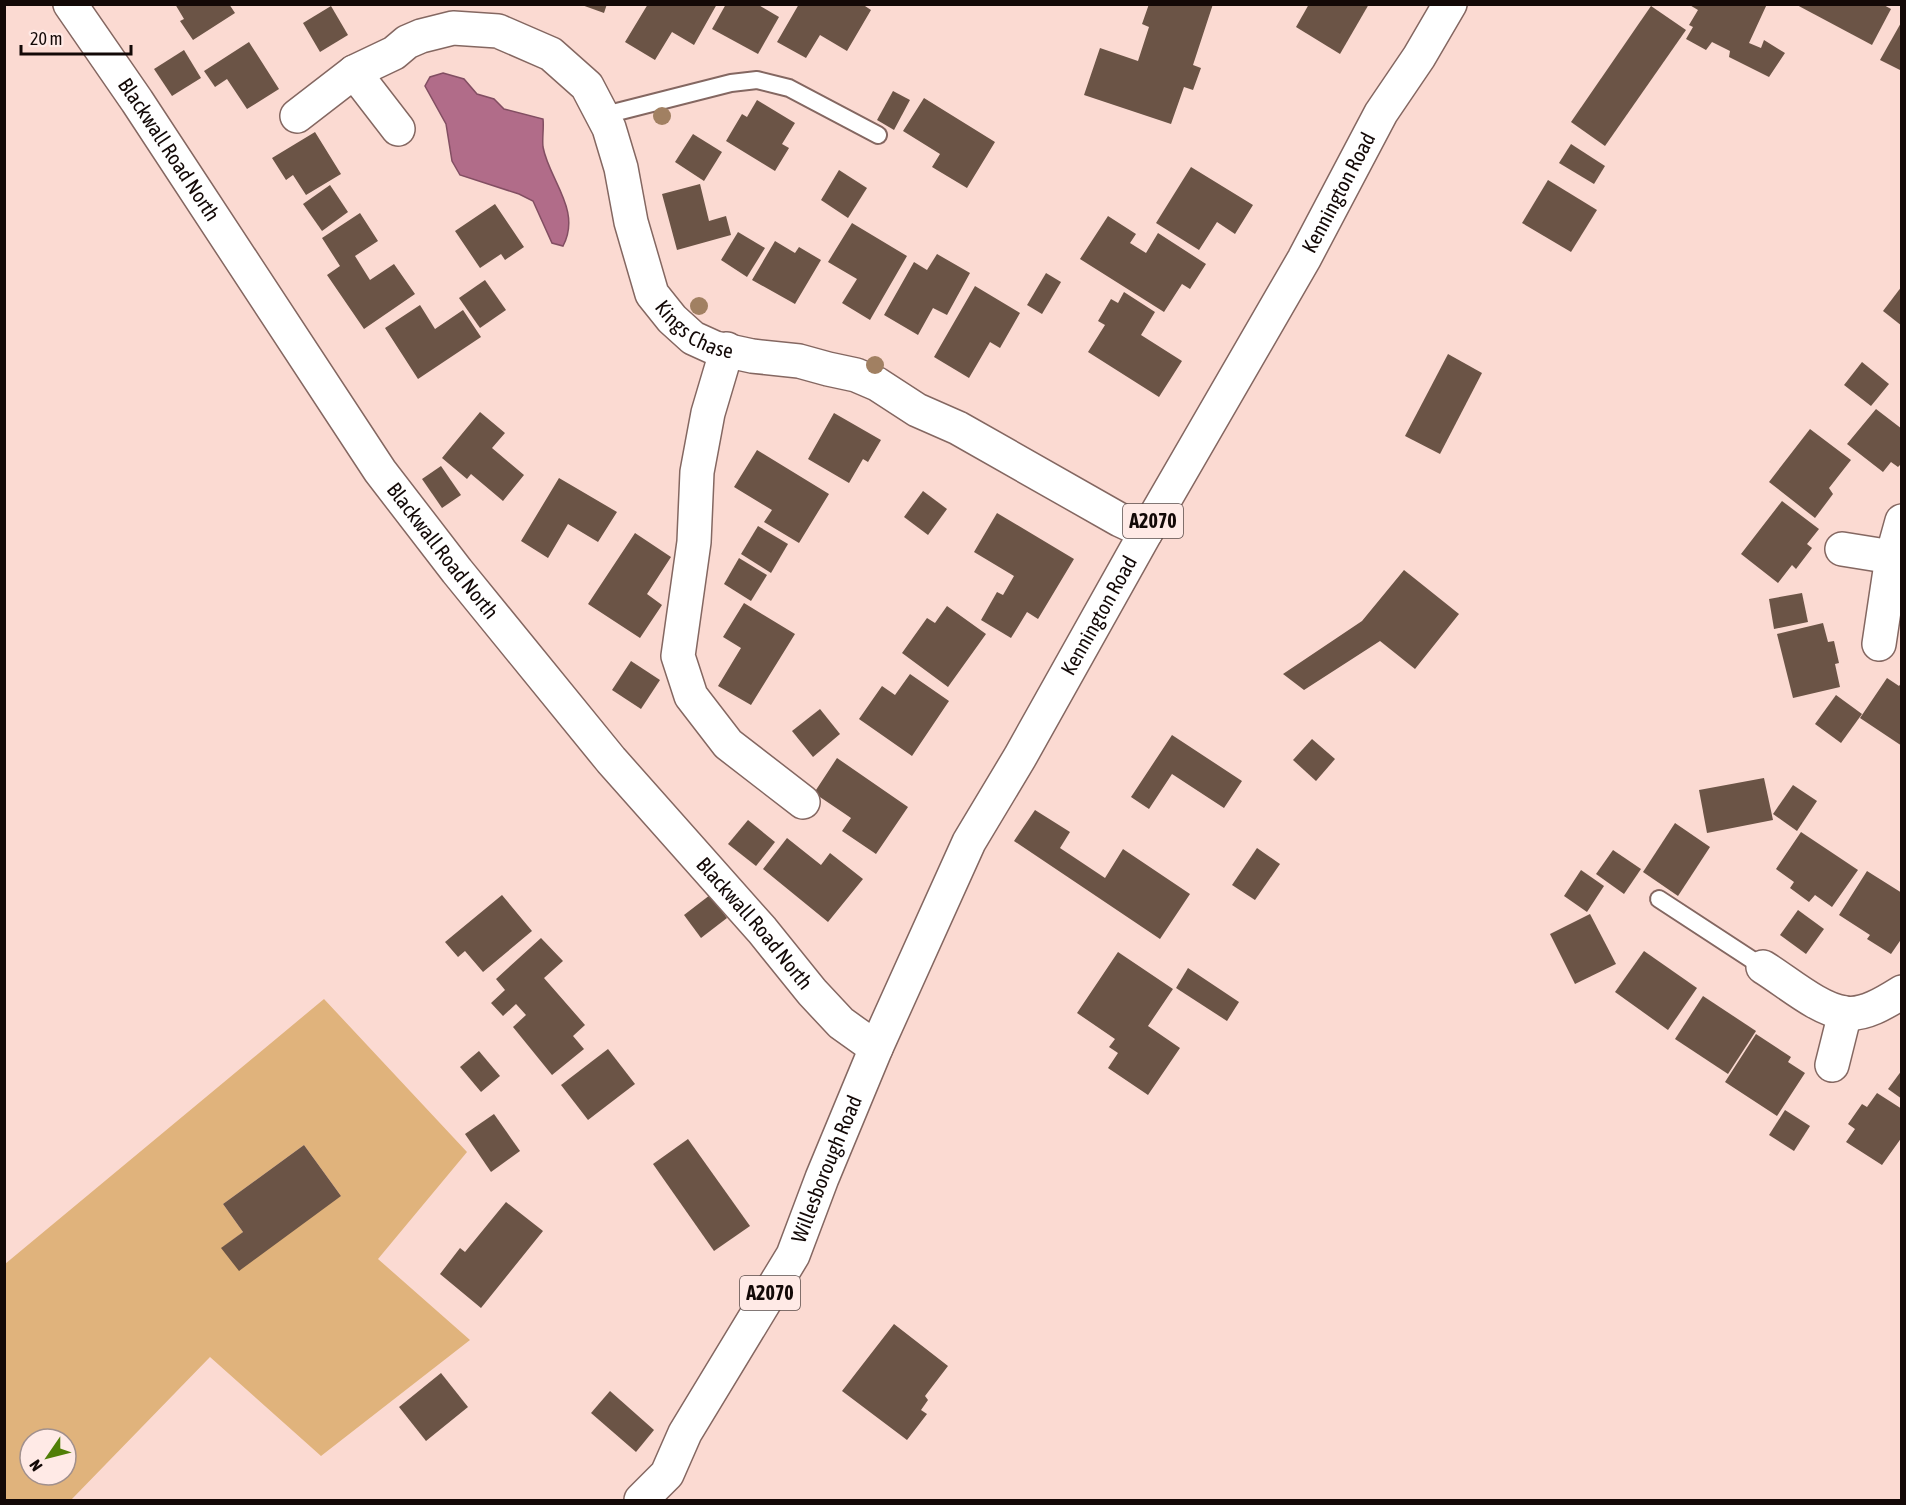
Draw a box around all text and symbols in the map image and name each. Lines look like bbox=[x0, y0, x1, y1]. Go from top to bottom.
scale bar bbox=[21, 18, 130, 56]
text: 20 m bbox=[30, 28, 62, 49]
street label: Blackwall Road North bbox=[114, 73, 225, 225]
street label: Kennington Road bbox=[1296, 128, 1380, 257]
street label: Kings Chase bbox=[651, 295, 736, 363]
street label: Blackwall Road North bbox=[383, 478, 504, 623]
road number: A2070 bbox=[1123, 504, 1183, 538]
street label: Kennington Road bbox=[1055, 551, 1141, 679]
street label: Blackwall Road North bbox=[692, 852, 818, 994]
street label: Willesborough Road bbox=[786, 1092, 866, 1246]
road number: A2070 bbox=[740, 1276, 800, 1310]
north arrow bbox=[18, 1427, 78, 1487]
text: N bbox=[26, 1457, 46, 1475]

